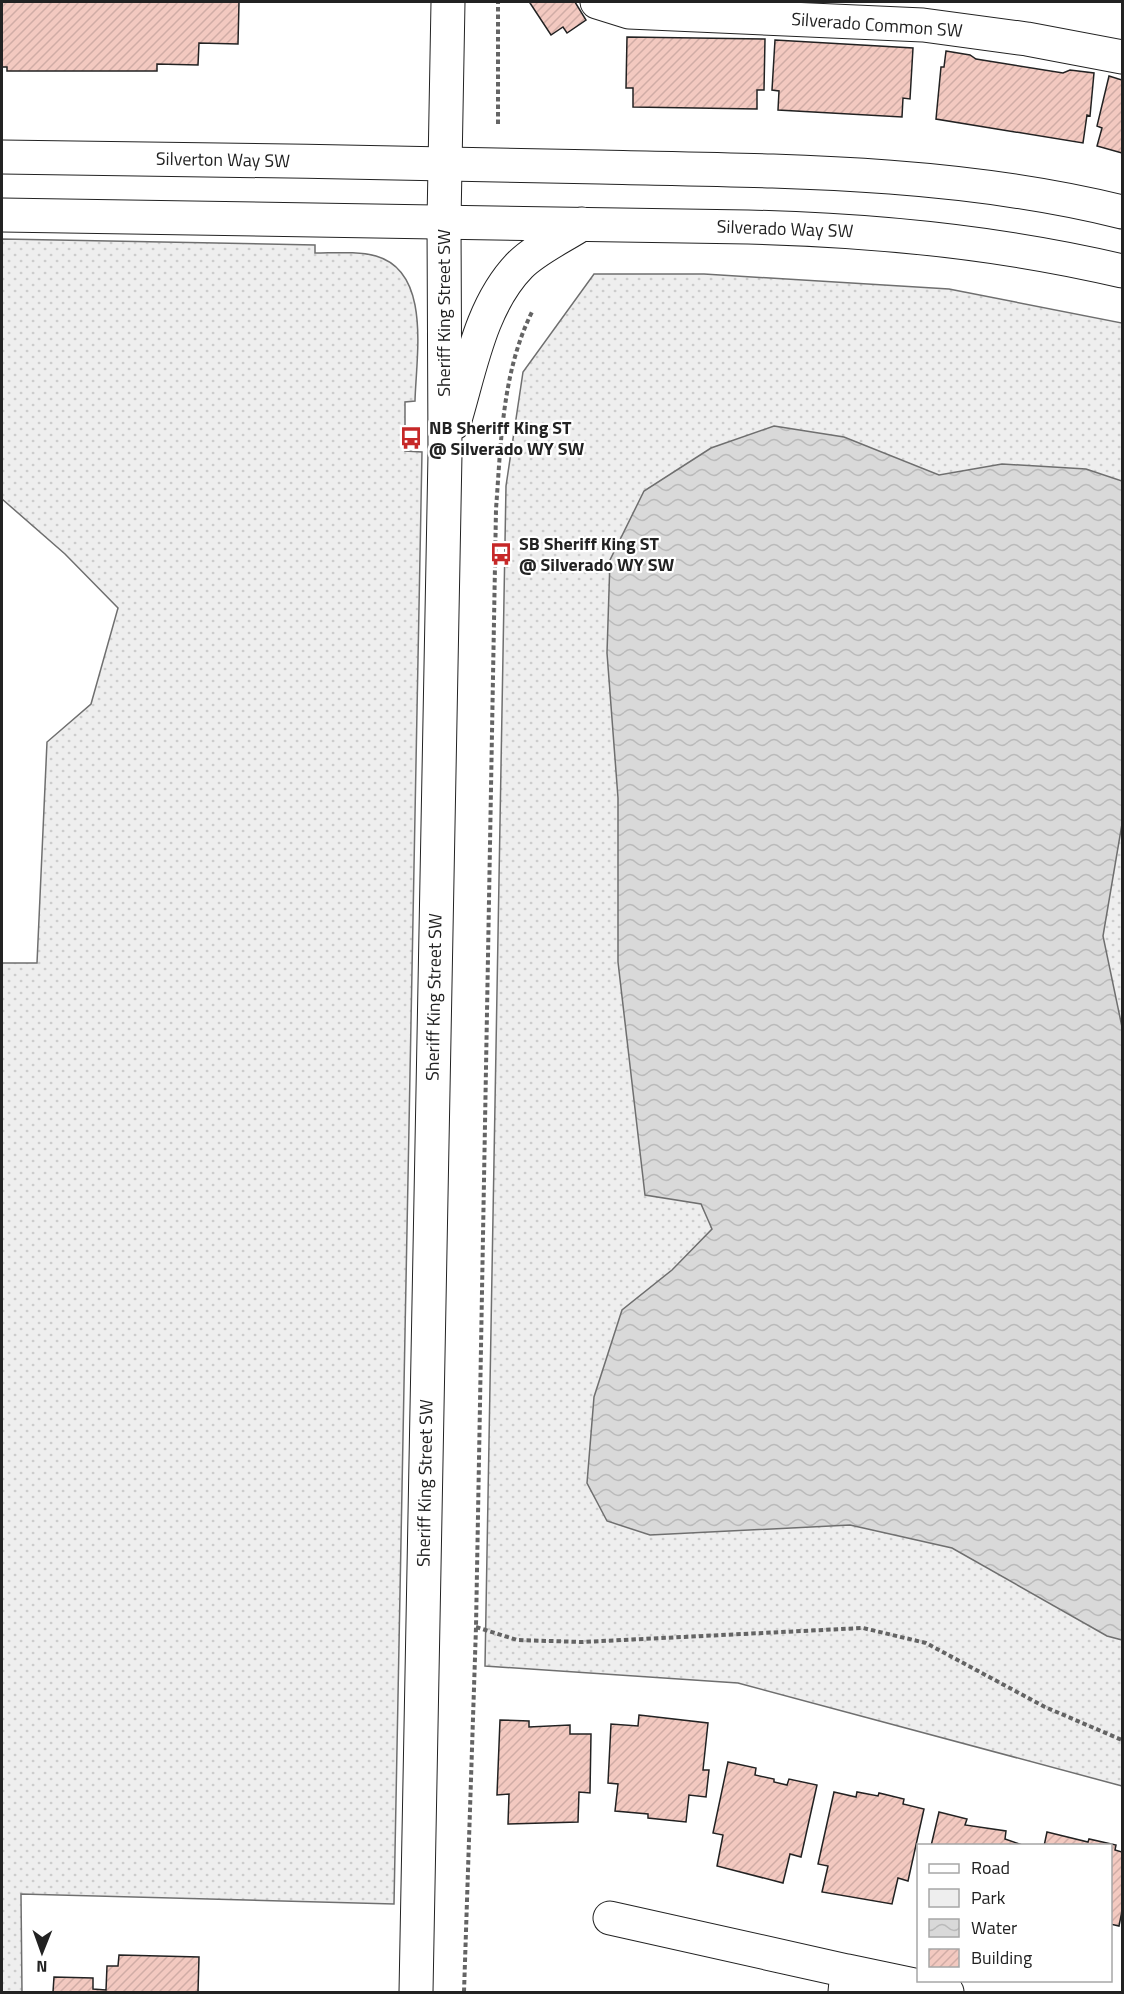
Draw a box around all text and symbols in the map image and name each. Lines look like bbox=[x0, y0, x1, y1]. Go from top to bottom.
street label: Silverado Common SW bbox=[790, 5, 964, 44]
street label: Silverton Way SW bbox=[156, 145, 290, 174]
street label: Silverado Way SW bbox=[716, 213, 854, 244]
street label: Sheriff King Street SW bbox=[430, 229, 457, 397]
place label: NB Sheriff King ST @ Silverado WY SW bbox=[429, 414, 585, 462]
bus stop icon: NB Sheriff King ST @ Silverado WY SW bbox=[398, 425, 424, 451]
place label: SB Sheriff King ST @ Silverado WY SW bbox=[519, 530, 675, 578]
bus stop icon: SB Sheriff King ST @ Silverado WY SW bbox=[488, 541, 514, 567]
street label: Sheriff King Street SW bbox=[419, 913, 448, 1081]
street label: Sheriff King Street SW bbox=[410, 1399, 439, 1567]
legend bbox=[917, 1844, 1112, 1982]
text: Road bbox=[971, 1854, 1010, 1881]
text: Park bbox=[971, 1884, 1006, 1911]
text: Water bbox=[971, 1914, 1017, 1941]
north arrow bbox=[12, 1922, 72, 1982]
text: Building bbox=[971, 1944, 1032, 1971]
text: N bbox=[36, 1955, 47, 1979]

